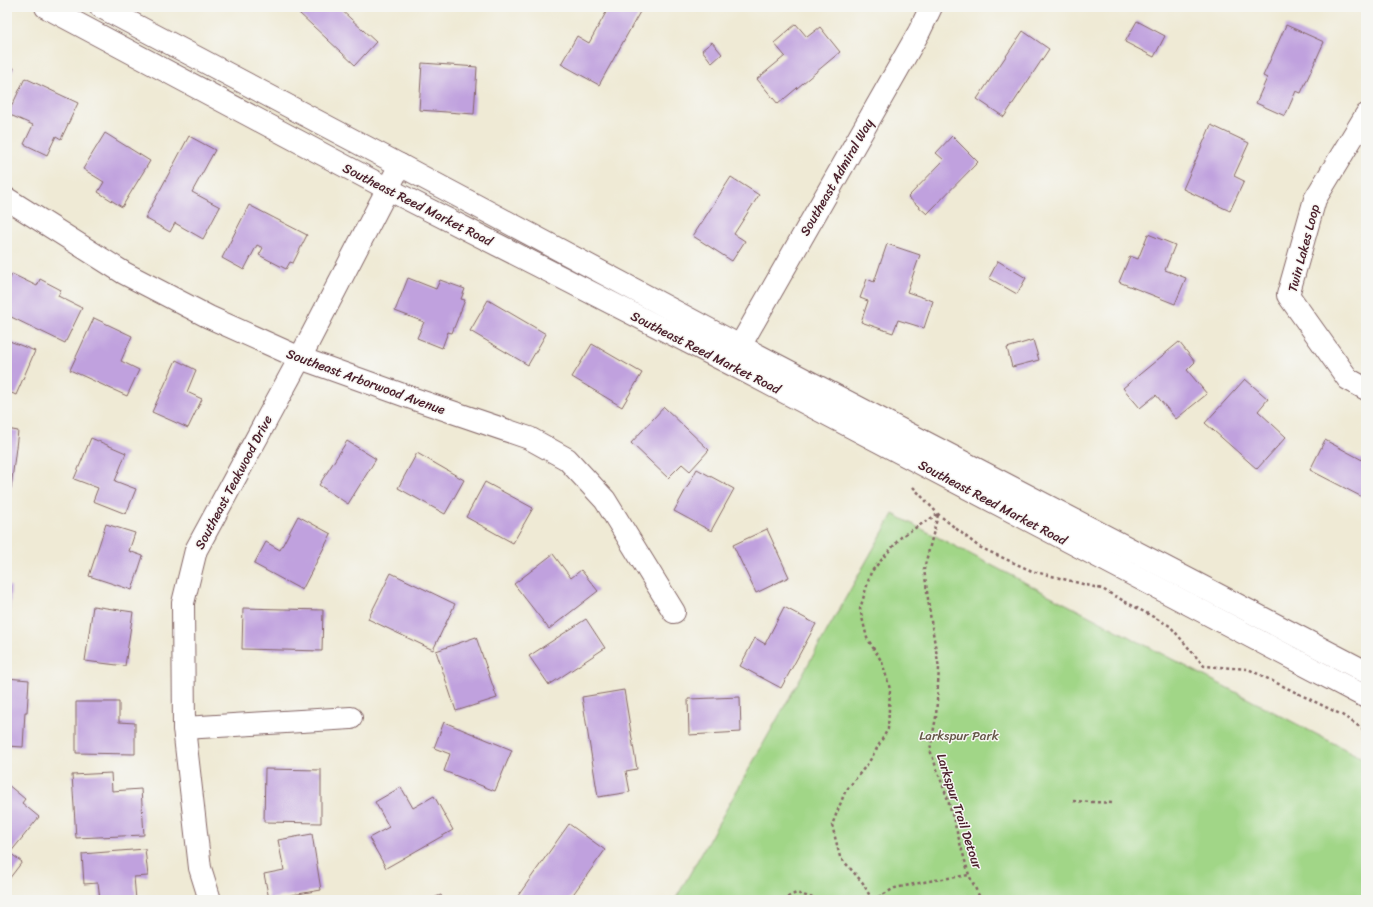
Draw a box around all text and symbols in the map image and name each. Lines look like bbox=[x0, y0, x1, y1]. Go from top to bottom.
street label: Southeast Admiral Way bbox=[793, 114, 880, 240]
street label: Southeast Reed Market Road bbox=[339, 157, 498, 253]
street label: Twin Lakes Loop bbox=[1281, 201, 1326, 295]
street label: Southeast Reed Market Road bbox=[627, 305, 786, 401]
street label: Southeast Arborwood Avenue bbox=[283, 342, 449, 421]
street label: Southeast Teakwood Drive bbox=[188, 411, 279, 554]
street label: Southeast Reed Market Road bbox=[914, 453, 1072, 552]
park label: Larkspur Park bbox=[919, 724, 999, 747]
street label: Larkspur Trail Detour bbox=[930, 750, 989, 873]

